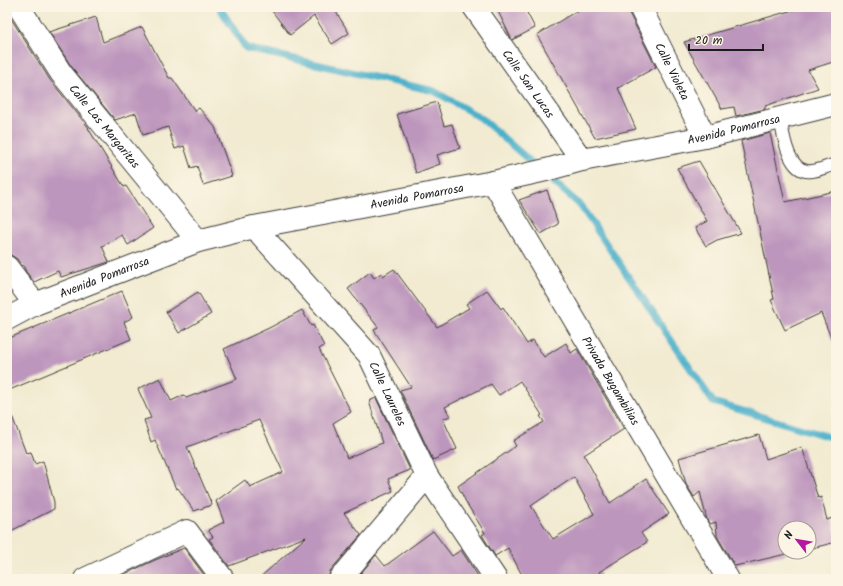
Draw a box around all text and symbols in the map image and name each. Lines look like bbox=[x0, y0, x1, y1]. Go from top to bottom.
scale bar bbox=[689, 26, 763, 52]
text: 20 m bbox=[695, 31, 723, 50]
street label: Calle Violeta bbox=[650, 39, 695, 104]
street label: Calle San Lucas bbox=[497, 45, 559, 122]
street label: Calle Las Margaritas bbox=[64, 80, 145, 173]
street label: Avenida Pomarrosa bbox=[686, 109, 782, 150]
street label: Avenida Pomarrosa bbox=[369, 178, 466, 214]
street label: Avenida Pomarrosa bbox=[57, 251, 152, 303]
street label: Privada Bugambilias bbox=[577, 333, 644, 429]
street label: Calle Laureles bbox=[364, 358, 411, 429]
north arrow bbox=[777, 520, 817, 560]
text: N bbox=[780, 528, 799, 543]

